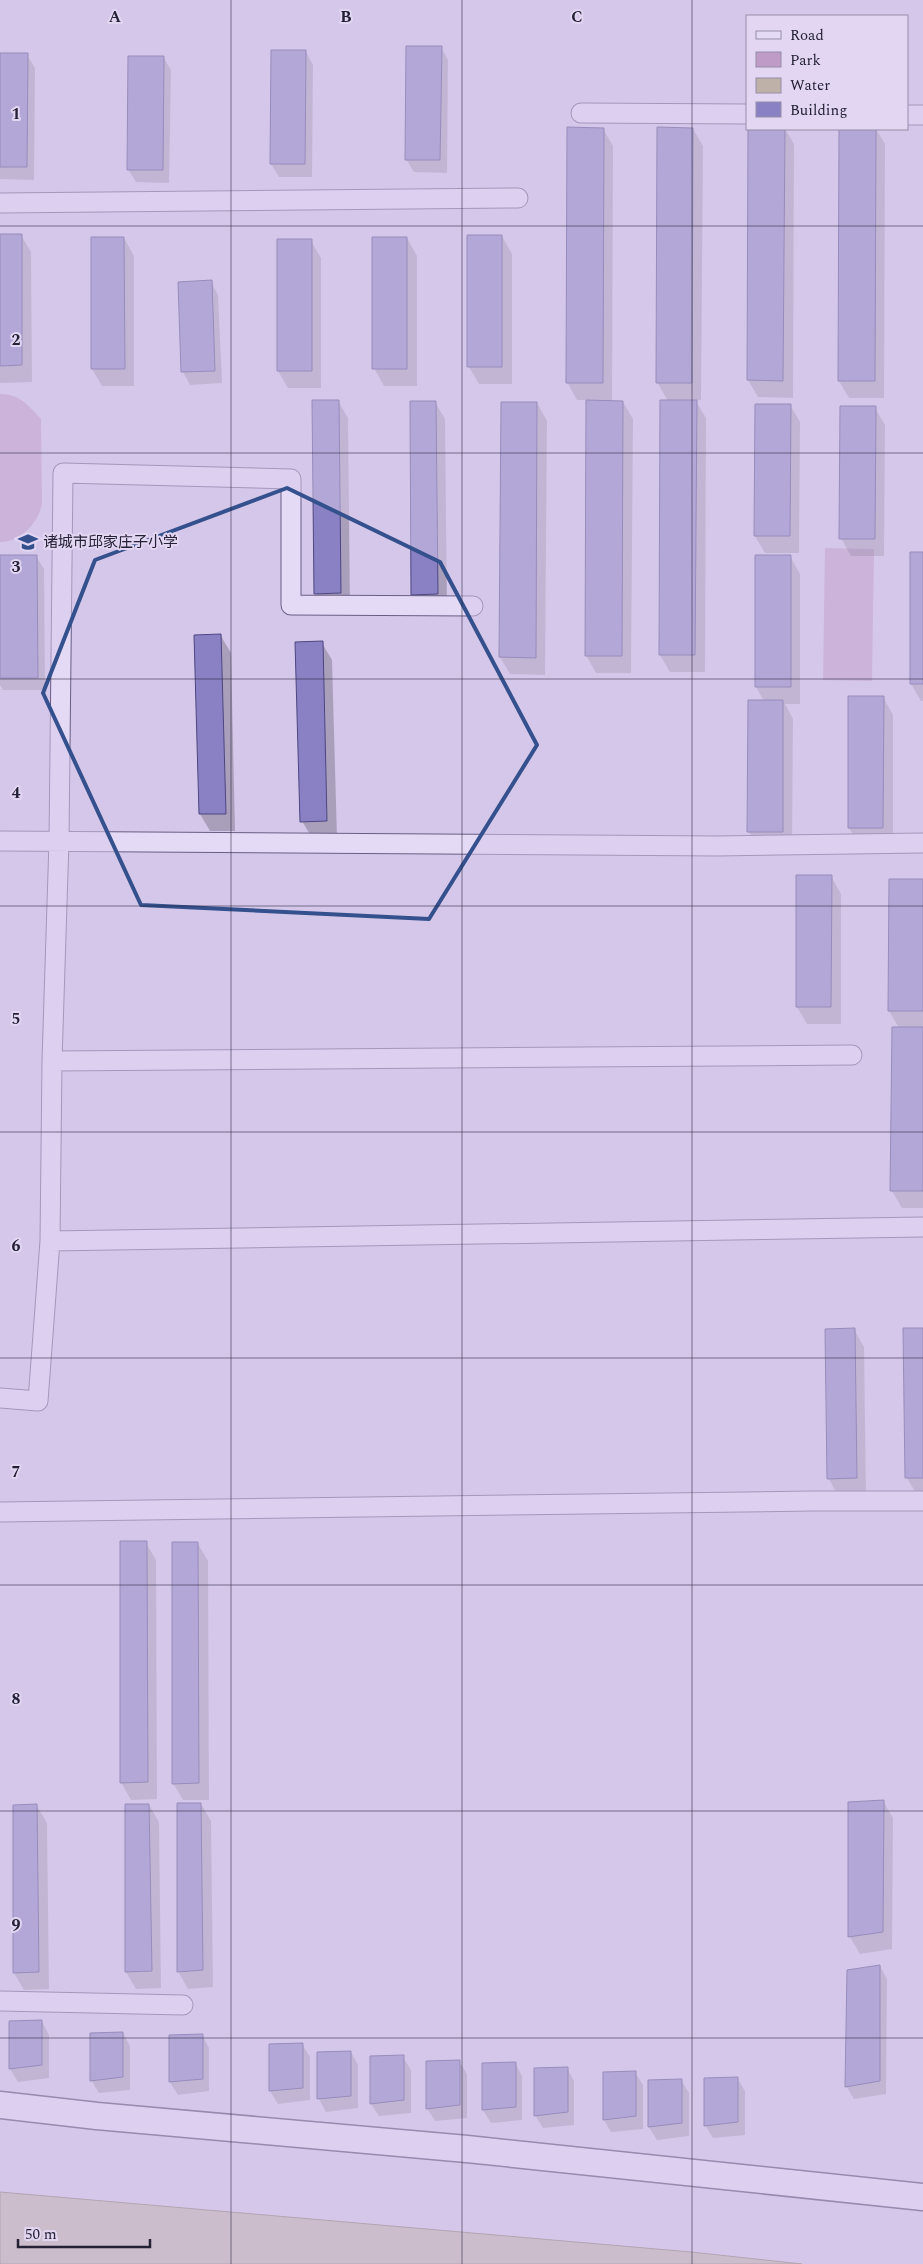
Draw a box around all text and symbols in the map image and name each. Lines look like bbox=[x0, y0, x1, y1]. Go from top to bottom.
text: A bbox=[109, 5, 122, 29]
text: B bbox=[340, 5, 352, 29]
text: C bbox=[571, 5, 583, 29]
legend bbox=[746, 15, 908, 130]
text: Road bbox=[790, 24, 824, 47]
text: Park bbox=[790, 49, 821, 72]
text: Water bbox=[790, 74, 830, 97]
text: Building bbox=[790, 99, 847, 122]
text: 1 bbox=[12, 102, 20, 126]
text: 2 bbox=[12, 328, 21, 352]
school or university icon: 诸城市邱家庄子小学 bbox=[17, 531, 39, 553]
place label: 诸城市邱家庄子小学 bbox=[43, 531, 178, 554]
text: 3 bbox=[12, 555, 21, 579]
text: 4 bbox=[12, 781, 21, 805]
text: 5 bbox=[12, 1007, 20, 1031]
text: 6 bbox=[12, 1234, 21, 1258]
text: 7 bbox=[12, 1460, 21, 1484]
text: 8 bbox=[12, 1687, 21, 1711]
text: 9 bbox=[12, 1913, 21, 1937]
scale bar bbox=[18, 2216, 150, 2248]
text: 50 m bbox=[25, 2223, 57, 2246]

